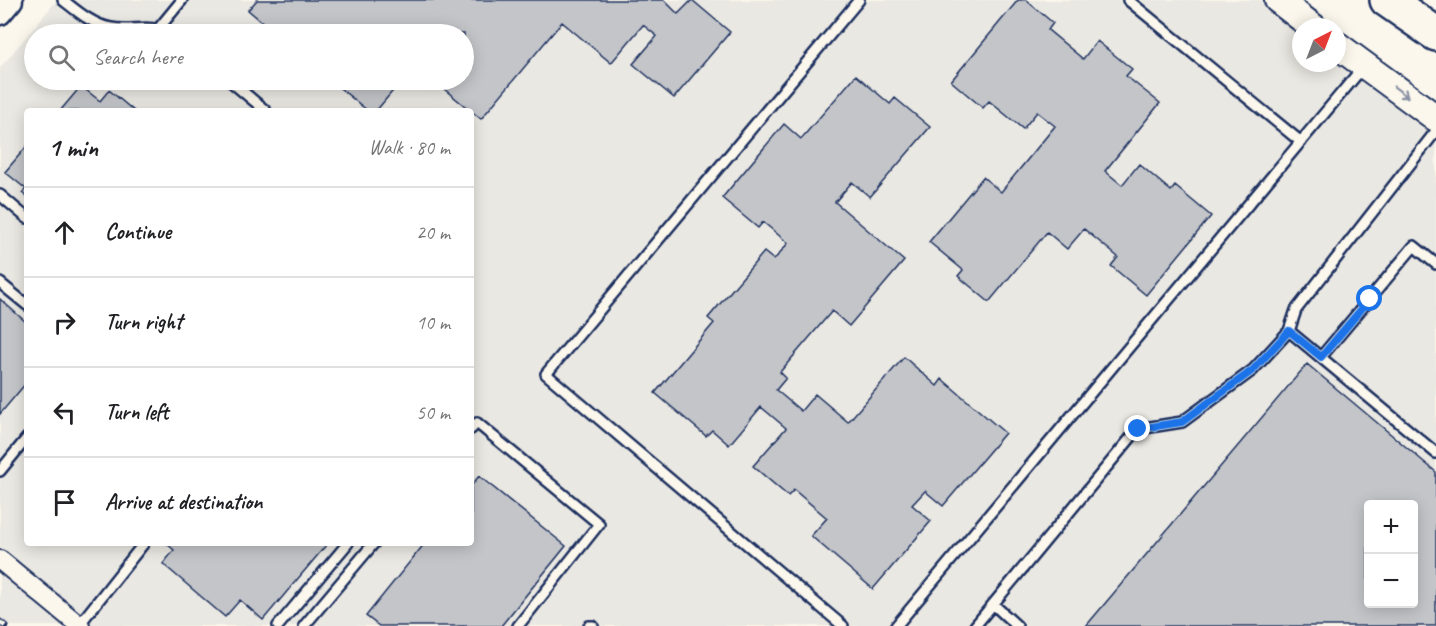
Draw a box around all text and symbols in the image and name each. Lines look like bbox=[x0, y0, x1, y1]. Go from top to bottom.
north arrow bbox=[1292, 18, 1346, 72]
search box bbox=[24, 24, 474, 90]
icon: search bbox=[45, 41, 78, 74]
text: Search here bbox=[93, 43, 183, 71]
one-way arrow bbox=[1392, 86, 1408, 99]
text: 1 min bbox=[48, 131, 98, 164]
text: Walk · 80 m bbox=[369, 135, 450, 160]
icon: ahead bbox=[48, 216, 81, 249]
text: Continue bbox=[105, 218, 171, 246]
text: 20 m bbox=[416, 220, 450, 245]
route start bbox=[1356, 285, 1382, 311]
icon: right bbox=[48, 306, 81, 339]
text: Turn right bbox=[105, 308, 182, 336]
text: 10 m bbox=[416, 310, 450, 335]
icon: left bbox=[48, 396, 81, 429]
text: Turn left bbox=[105, 398, 169, 426]
text: 50 m bbox=[416, 400, 450, 425]
route end bbox=[1124, 415, 1150, 441]
icon: arrive bbox=[48, 486, 81, 519]
text: Arrive at destination bbox=[105, 488, 262, 516]
map controls bbox=[1364, 500, 1418, 608]
button: + bbox=[1364, 500, 1418, 554]
button: − bbox=[1364, 554, 1418, 608]

